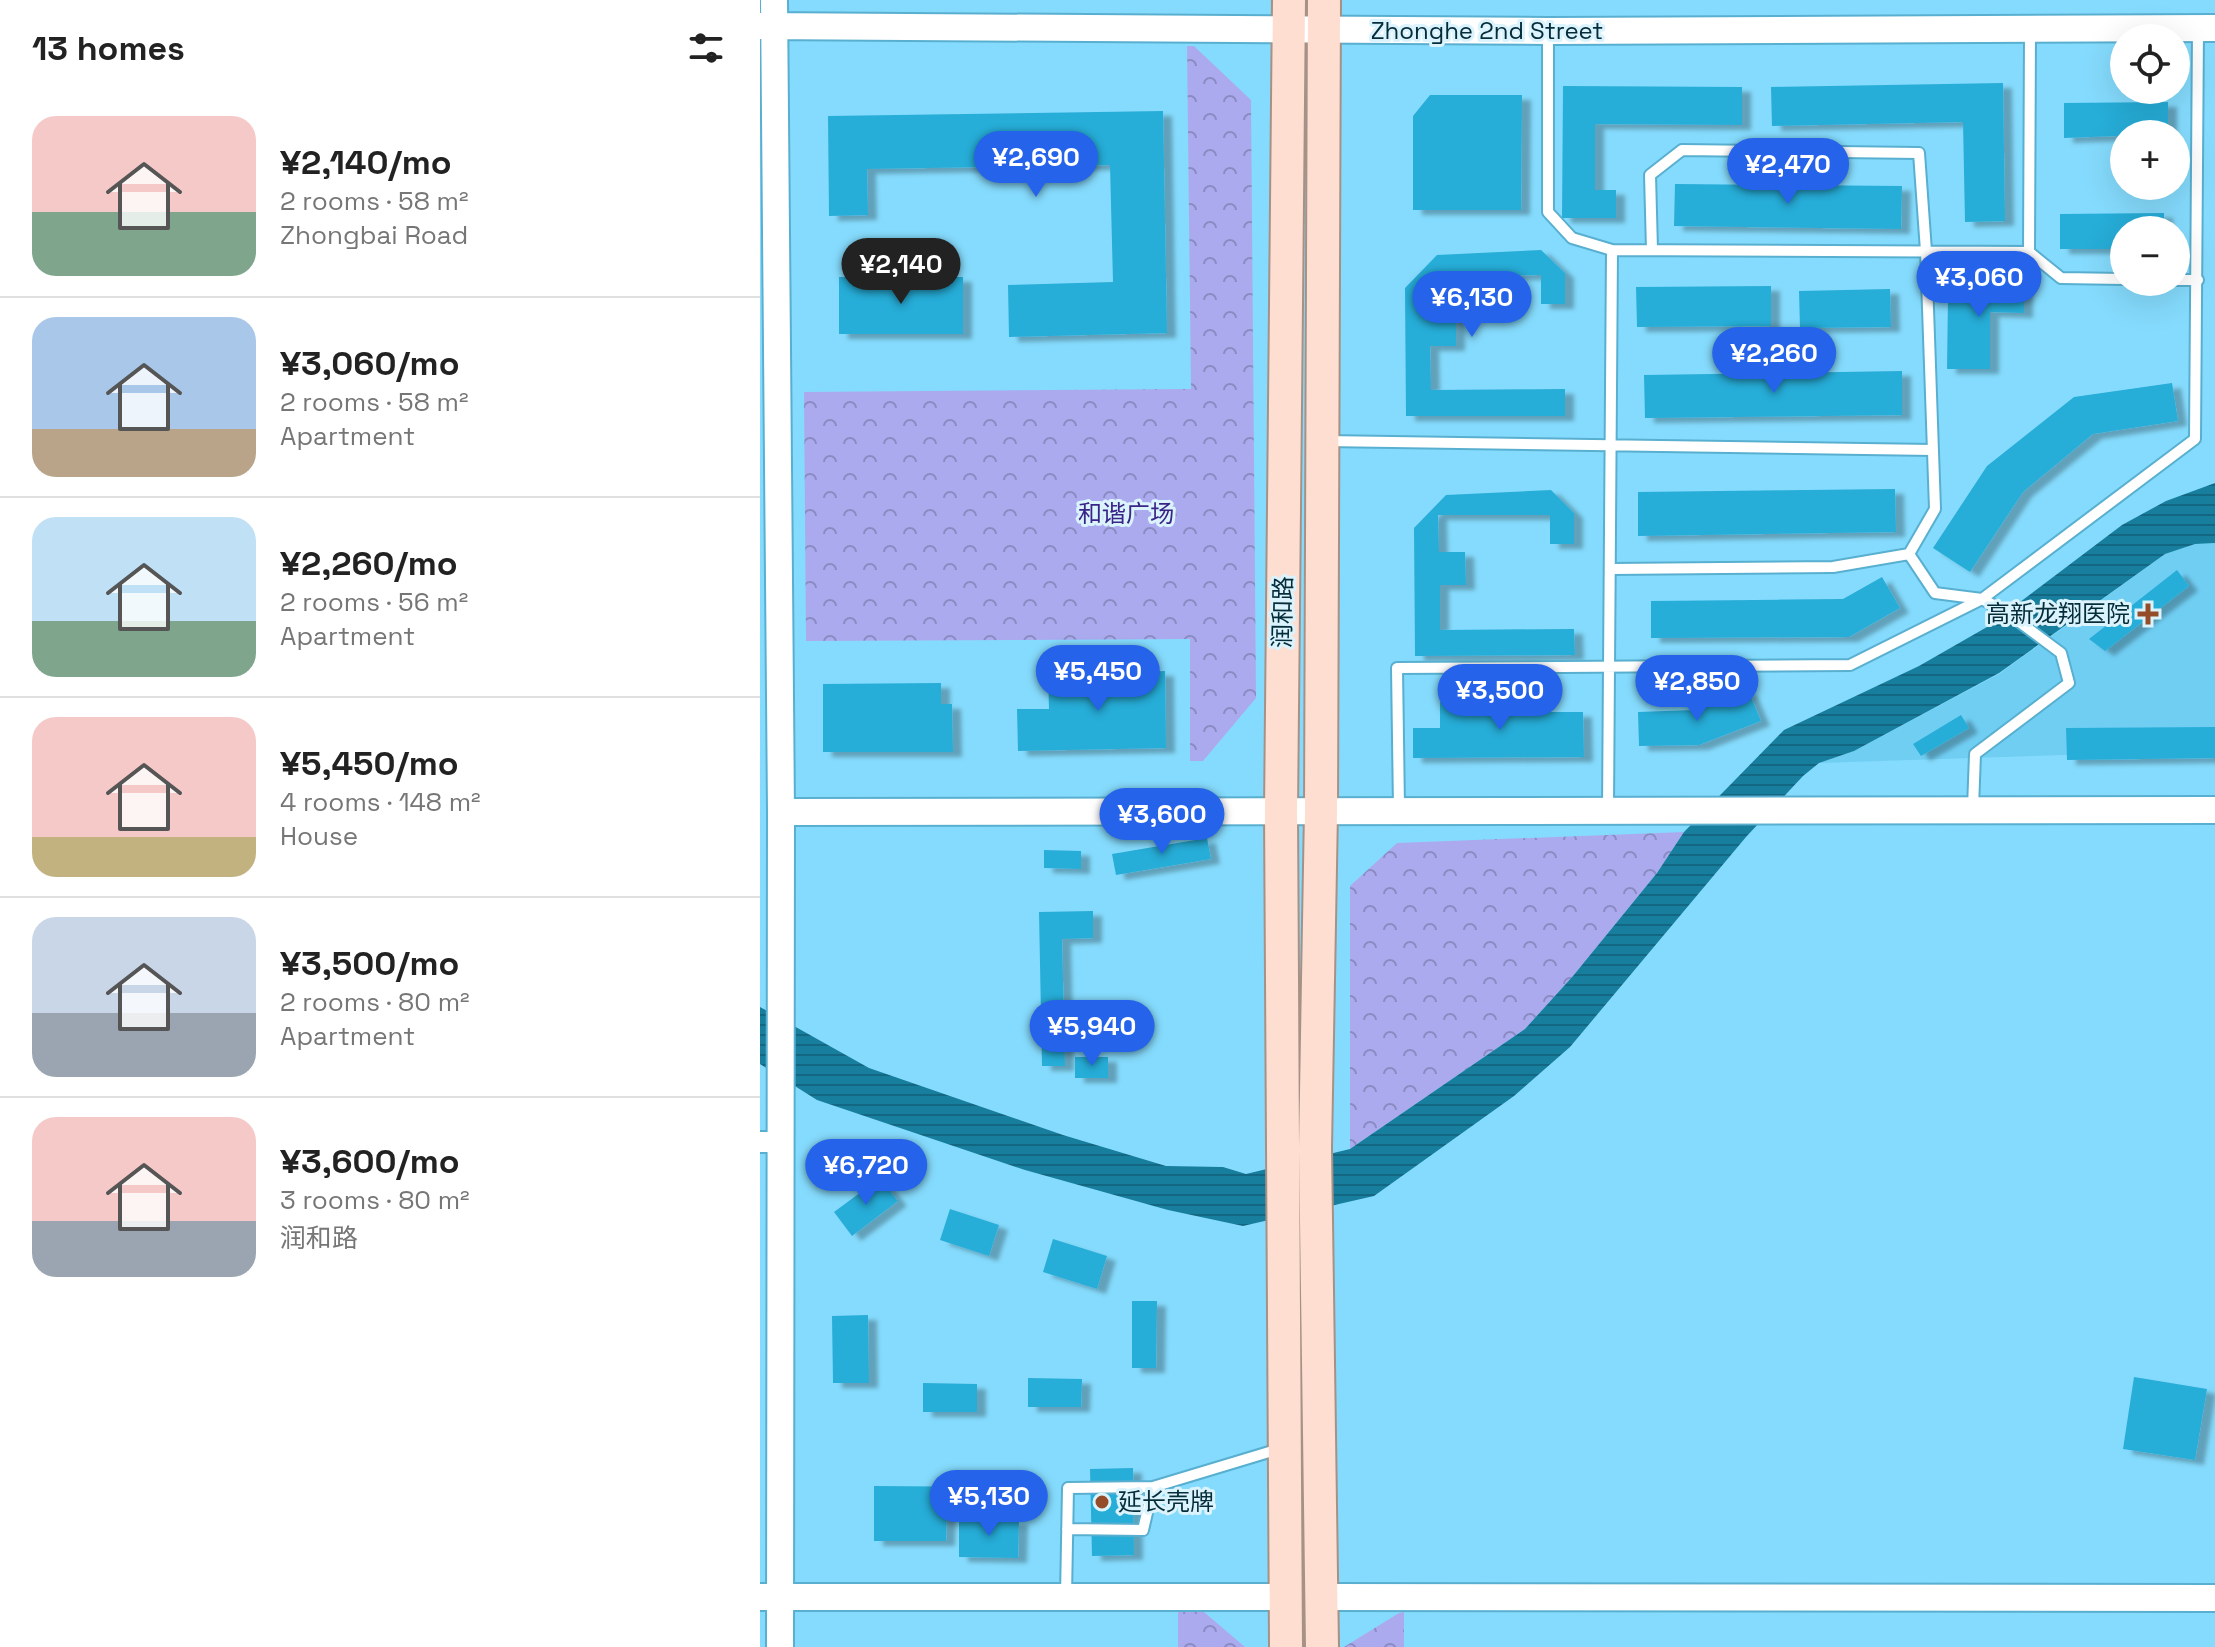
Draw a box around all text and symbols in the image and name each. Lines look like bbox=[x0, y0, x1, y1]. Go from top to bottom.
street label: Zhonghe 2nd Street bbox=[1371, 15, 1603, 46]
map controls bbox=[2110, 24, 2190, 296]
button: locate bbox=[2110, 24, 2190, 104]
icon: filters bbox=[684, 26, 728, 70]
text: 13 homes bbox=[32, 27, 185, 70]
button: + bbox=[2110, 120, 2190, 200]
pin: ¥2,690 bbox=[971, 131, 1101, 199]
pin: ¥2,470 bbox=[1723, 138, 1853, 206]
text: ¥2,690 bbox=[992, 140, 1080, 174]
text: ¥2,140/mo bbox=[280, 141, 452, 184]
text: ¥2,470 bbox=[1745, 147, 1831, 181]
icon: home bbox=[96, 148, 192, 244]
text: 2 rooms · 58 m² bbox=[280, 184, 468, 218]
button: − bbox=[2110, 216, 2190, 296]
text: Zhongbai Road bbox=[280, 218, 468, 252]
pin: ¥2,140 bbox=[836, 238, 966, 306]
text: ¥2,140 bbox=[860, 247, 943, 281]
pin: ¥3,060 bbox=[1914, 251, 2044, 319]
text: ¥3,060 bbox=[1934, 260, 2024, 294]
pin: ¥6,130 bbox=[1407, 271, 1537, 339]
text: ¥6,130 bbox=[1431, 280, 1513, 314]
pin: ¥2,260 bbox=[1709, 327, 1839, 395]
text: ¥2,260 bbox=[1730, 336, 1818, 370]
text: ¥3,060/mo bbox=[280, 342, 459, 385]
icon: home bbox=[96, 349, 192, 445]
text: 2 rooms · 58 m² bbox=[280, 385, 468, 419]
text: Apartment bbox=[280, 419, 415, 453]
park label: 和谐广场 bbox=[1078, 498, 1174, 529]
text: ¥2,260/mo bbox=[280, 542, 458, 585]
icon: home bbox=[96, 549, 192, 645]
street label: 润和路 bbox=[1266, 576, 1299, 648]
text: 2 rooms · 56 m² bbox=[280, 585, 468, 619]
place label: 高新龙翔医院 bbox=[1986, 598, 2130, 629]
marker: 高新龙翔医院 bbox=[2137, 603, 2159, 625]
text: Apartment bbox=[280, 619, 415, 653]
pin: ¥5,450 bbox=[1033, 645, 1163, 713]
text: ¥5,450 bbox=[1054, 654, 1142, 688]
pin: ¥2,850 bbox=[1632, 655, 1762, 723]
pin: ¥3,500 bbox=[1435, 664, 1565, 732]
text: ¥2,850 bbox=[1653, 664, 1741, 698]
text: ¥3,500 bbox=[1456, 673, 1544, 707]
text: ¥5,450/mo bbox=[280, 742, 459, 785]
icon: home bbox=[96, 749, 192, 845]
text: 4 rooms · 148 m² bbox=[280, 785, 481, 819]
pin: ¥3,600 bbox=[1097, 788, 1227, 856]
text: ¥3,600 bbox=[1117, 797, 1207, 831]
text: House bbox=[280, 819, 358, 853]
text: ¥3,500/mo bbox=[280, 942, 459, 985]
icon: home bbox=[96, 949, 192, 1045]
text: 2 rooms · 80 m² bbox=[280, 985, 470, 1019]
pin: ¥5,940 bbox=[1027, 1000, 1157, 1068]
text: ¥5,940 bbox=[1048, 1009, 1136, 1043]
text: Apartment bbox=[280, 1019, 415, 1053]
pin: ¥6,720 bbox=[801, 1139, 931, 1207]
text: ¥3,600/mo bbox=[280, 1140, 460, 1183]
text: ¥6,720 bbox=[823, 1148, 909, 1182]
icon: home bbox=[96, 1149, 192, 1245]
text: 3 rooms · 80 m² bbox=[280, 1183, 470, 1217]
text: 润和路 bbox=[280, 1221, 358, 1255]
pin: ¥5,130 bbox=[924, 1470, 1054, 1538]
text: ¥5,130 bbox=[948, 1479, 1030, 1513]
place label: 延长壳牌 bbox=[1118, 1486, 1214, 1517]
marker: 延长壳牌 bbox=[1093, 1493, 1111, 1511]

